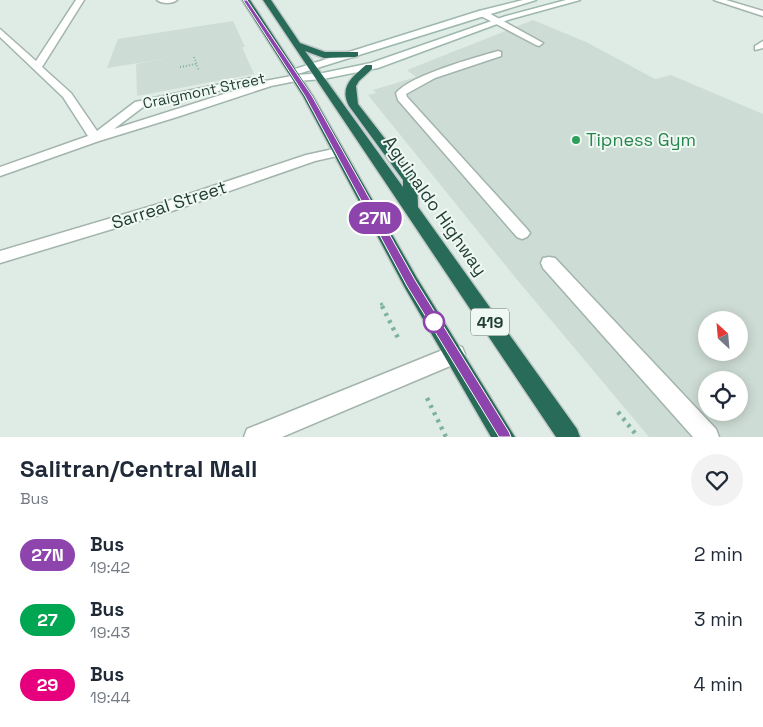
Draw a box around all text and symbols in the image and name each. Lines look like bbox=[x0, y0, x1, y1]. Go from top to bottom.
street label: Craigmont Street bbox=[141, 68, 267, 113]
place label: Tipness Gym bbox=[586, 128, 696, 151]
street label: Aguinaldo Highway bbox=[378, 131, 492, 280]
marker: Tipness Gym bbox=[570, 134, 582, 146]
street label: Sarreal Street bbox=[108, 175, 229, 234]
line badge: 27N bbox=[346, 202, 404, 234]
text: 27N bbox=[359, 206, 391, 229]
road number: 419 bbox=[471, 308, 509, 336]
unlabelled marker bbox=[423, 311, 445, 333]
north arrow bbox=[698, 311, 748, 361]
map controls bbox=[698, 311, 748, 421]
button: locate bbox=[698, 371, 748, 421]
text: Salitran/Central Mall bbox=[20, 453, 257, 484]
button: heart bbox=[691, 454, 743, 506]
text: Bus bbox=[20, 488, 49, 509]
text: Bus bbox=[90, 532, 124, 557]
text: 2 min bbox=[694, 542, 743, 567]
text: 27N bbox=[31, 543, 64, 566]
text: 19:42 bbox=[90, 557, 130, 578]
text: Bus bbox=[90, 597, 124, 622]
text: 3 min bbox=[694, 607, 743, 632]
text: 27 bbox=[37, 608, 58, 631]
text: 19:43 bbox=[90, 622, 130, 643]
text: Bus bbox=[90, 662, 124, 687]
text: 4 min bbox=[694, 672, 743, 697]
text: 29 bbox=[37, 673, 58, 696]
text: 19:44 bbox=[90, 687, 131, 708]

